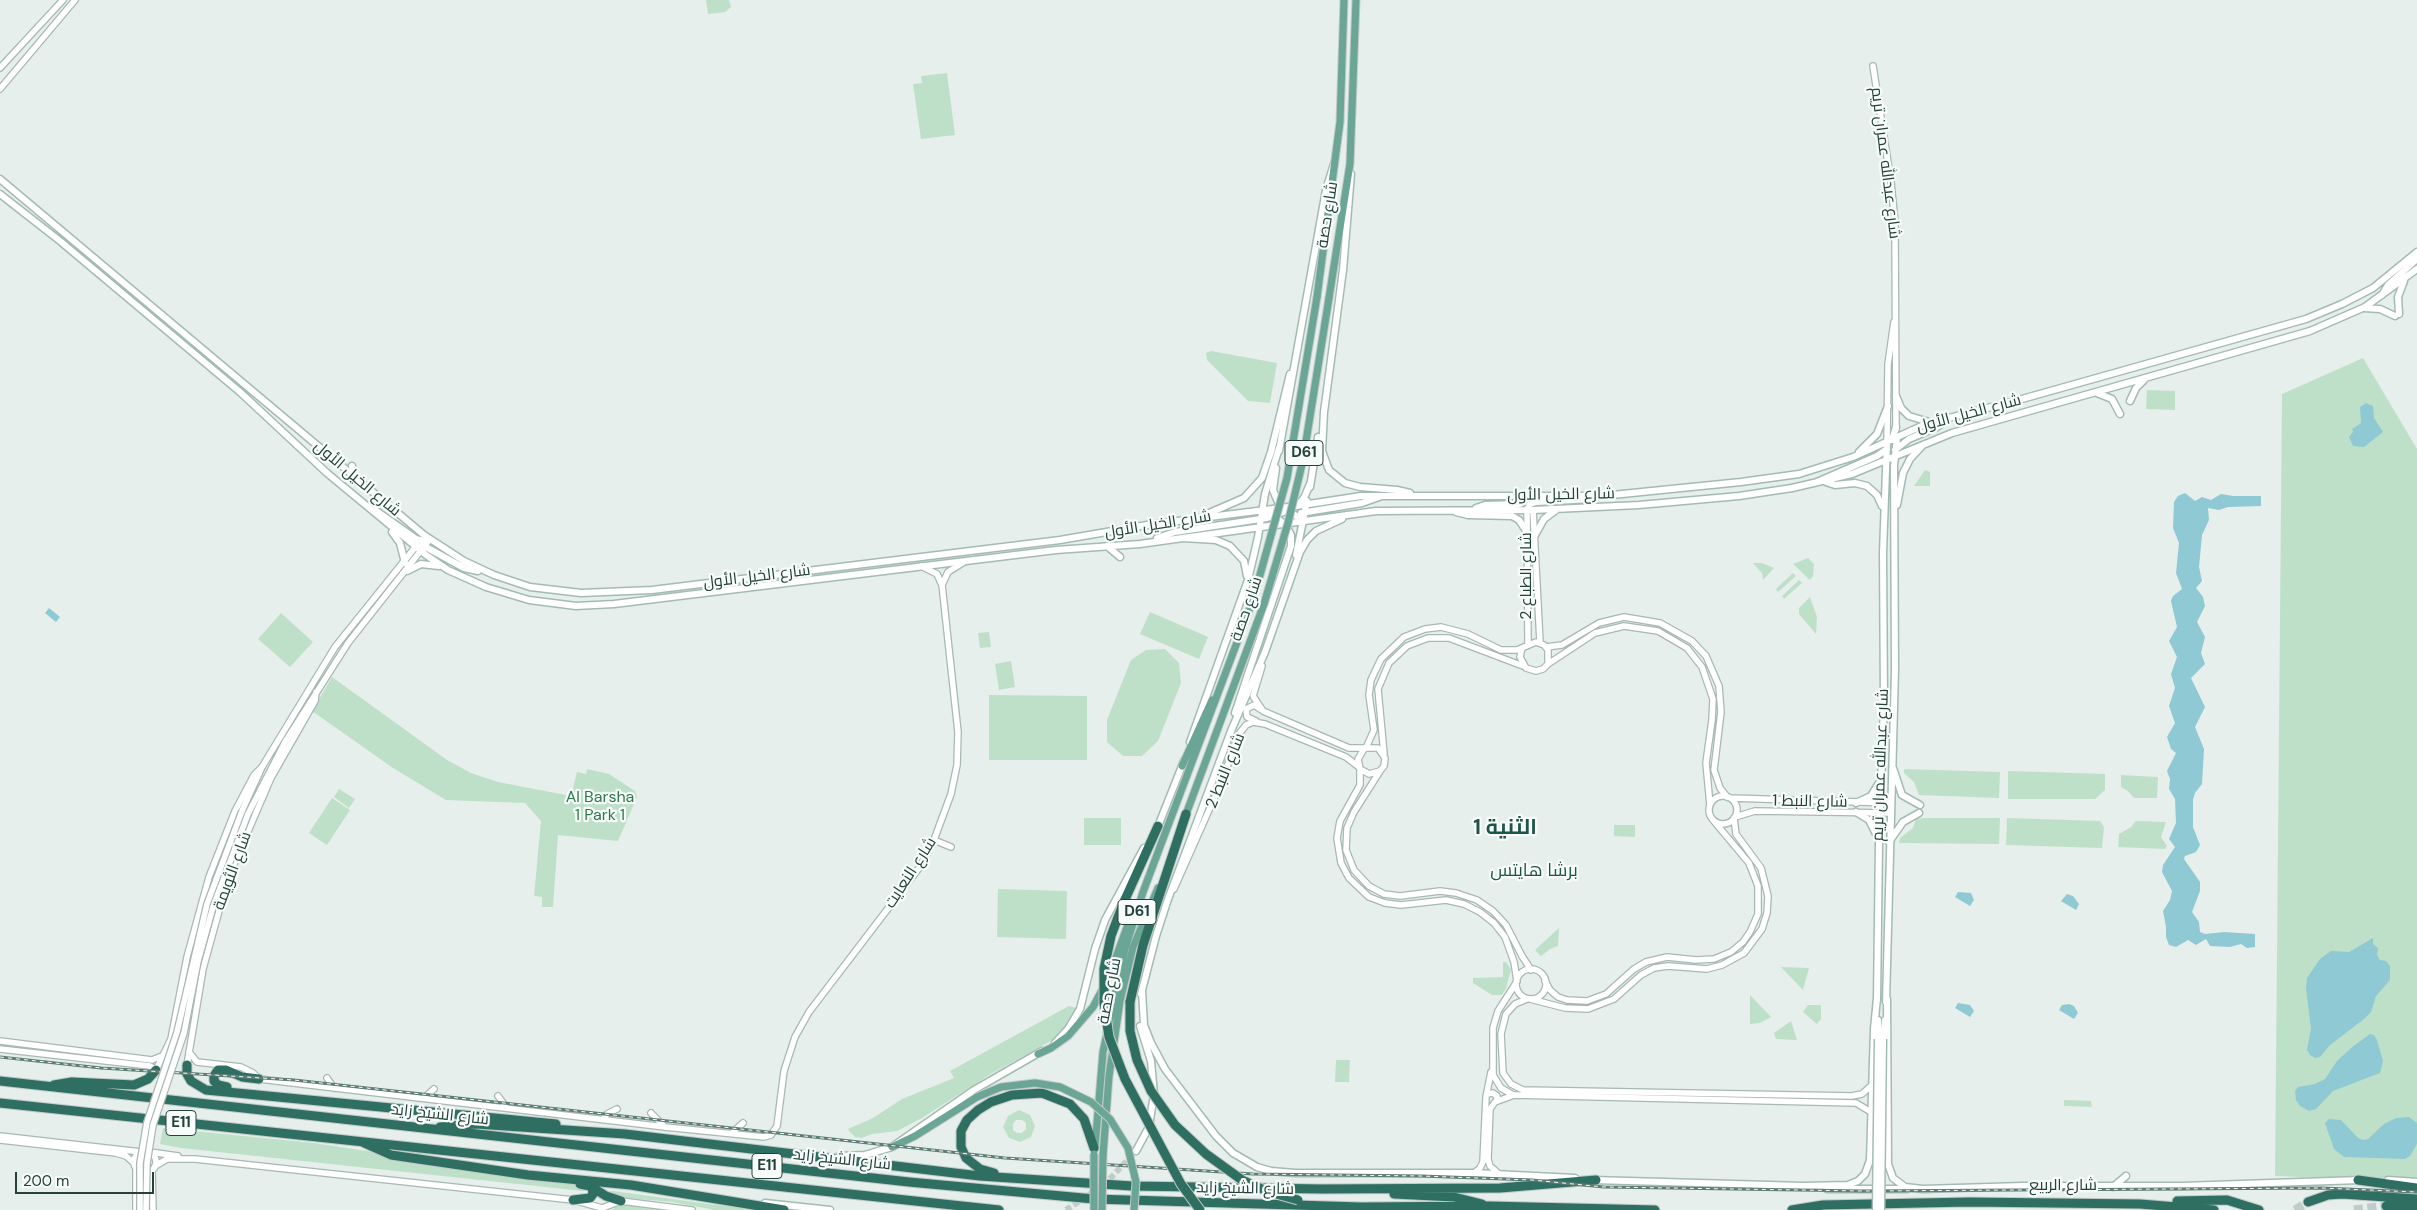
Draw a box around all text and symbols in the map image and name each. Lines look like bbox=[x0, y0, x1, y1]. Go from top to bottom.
street label: شارع عبدالله عمران تريم bbox=[1866, 86, 1904, 240]
street label: شارع حصة bbox=[1313, 180, 1343, 250]
street label: شارع الخيل الأول bbox=[1914, 391, 2024, 437]
street label: شارع الخيل الأول bbox=[310, 437, 404, 521]
road number: D61 bbox=[1285, 440, 1323, 466]
street label: شارع الخيل الأول bbox=[1507, 484, 1615, 506]
street label: شارع الخيل الأول bbox=[1103, 507, 1213, 543]
street label: شارع الطباع 2 bbox=[1517, 532, 1537, 620]
street label: شارع الخيل الأول bbox=[702, 561, 812, 593]
street label: شارع حصة bbox=[1227, 574, 1267, 644]
street label: شارع عبدالله عمران تريم bbox=[1869, 688, 1893, 842]
street label: شارع النبط 2 bbox=[1202, 731, 1250, 811]
park label: Al Barsha 1 Park 1 bbox=[566, 788, 634, 826]
street label: شارع النبط 1 bbox=[1772, 792, 1848, 812]
district label: الثنية 1 bbox=[1473, 815, 1537, 841]
street label: شارع الثويمة bbox=[210, 829, 256, 913]
street label: شارع النعايت bbox=[881, 834, 941, 912]
district label: برشا هايتس bbox=[1490, 860, 1578, 882]
road number: D61 bbox=[1118, 900, 1156, 924]
street label: شارع حصة bbox=[1094, 956, 1126, 1026]
street label: شارع الشيخ زايد bbox=[390, 1100, 490, 1130]
road number: E11 bbox=[166, 1110, 196, 1136]
street label: شارع الشيخ زايد bbox=[792, 1145, 892, 1175]
road number: E11 bbox=[752, 1154, 782, 1178]
scale bar bbox=[18, 1162, 156, 1194]
text: 200 m bbox=[23, 1171, 69, 1191]
street label: شارع الربيع bbox=[2029, 1176, 2097, 1196]
street label: شارع الشيخ زايد bbox=[1196, 1179, 1294, 1199]

